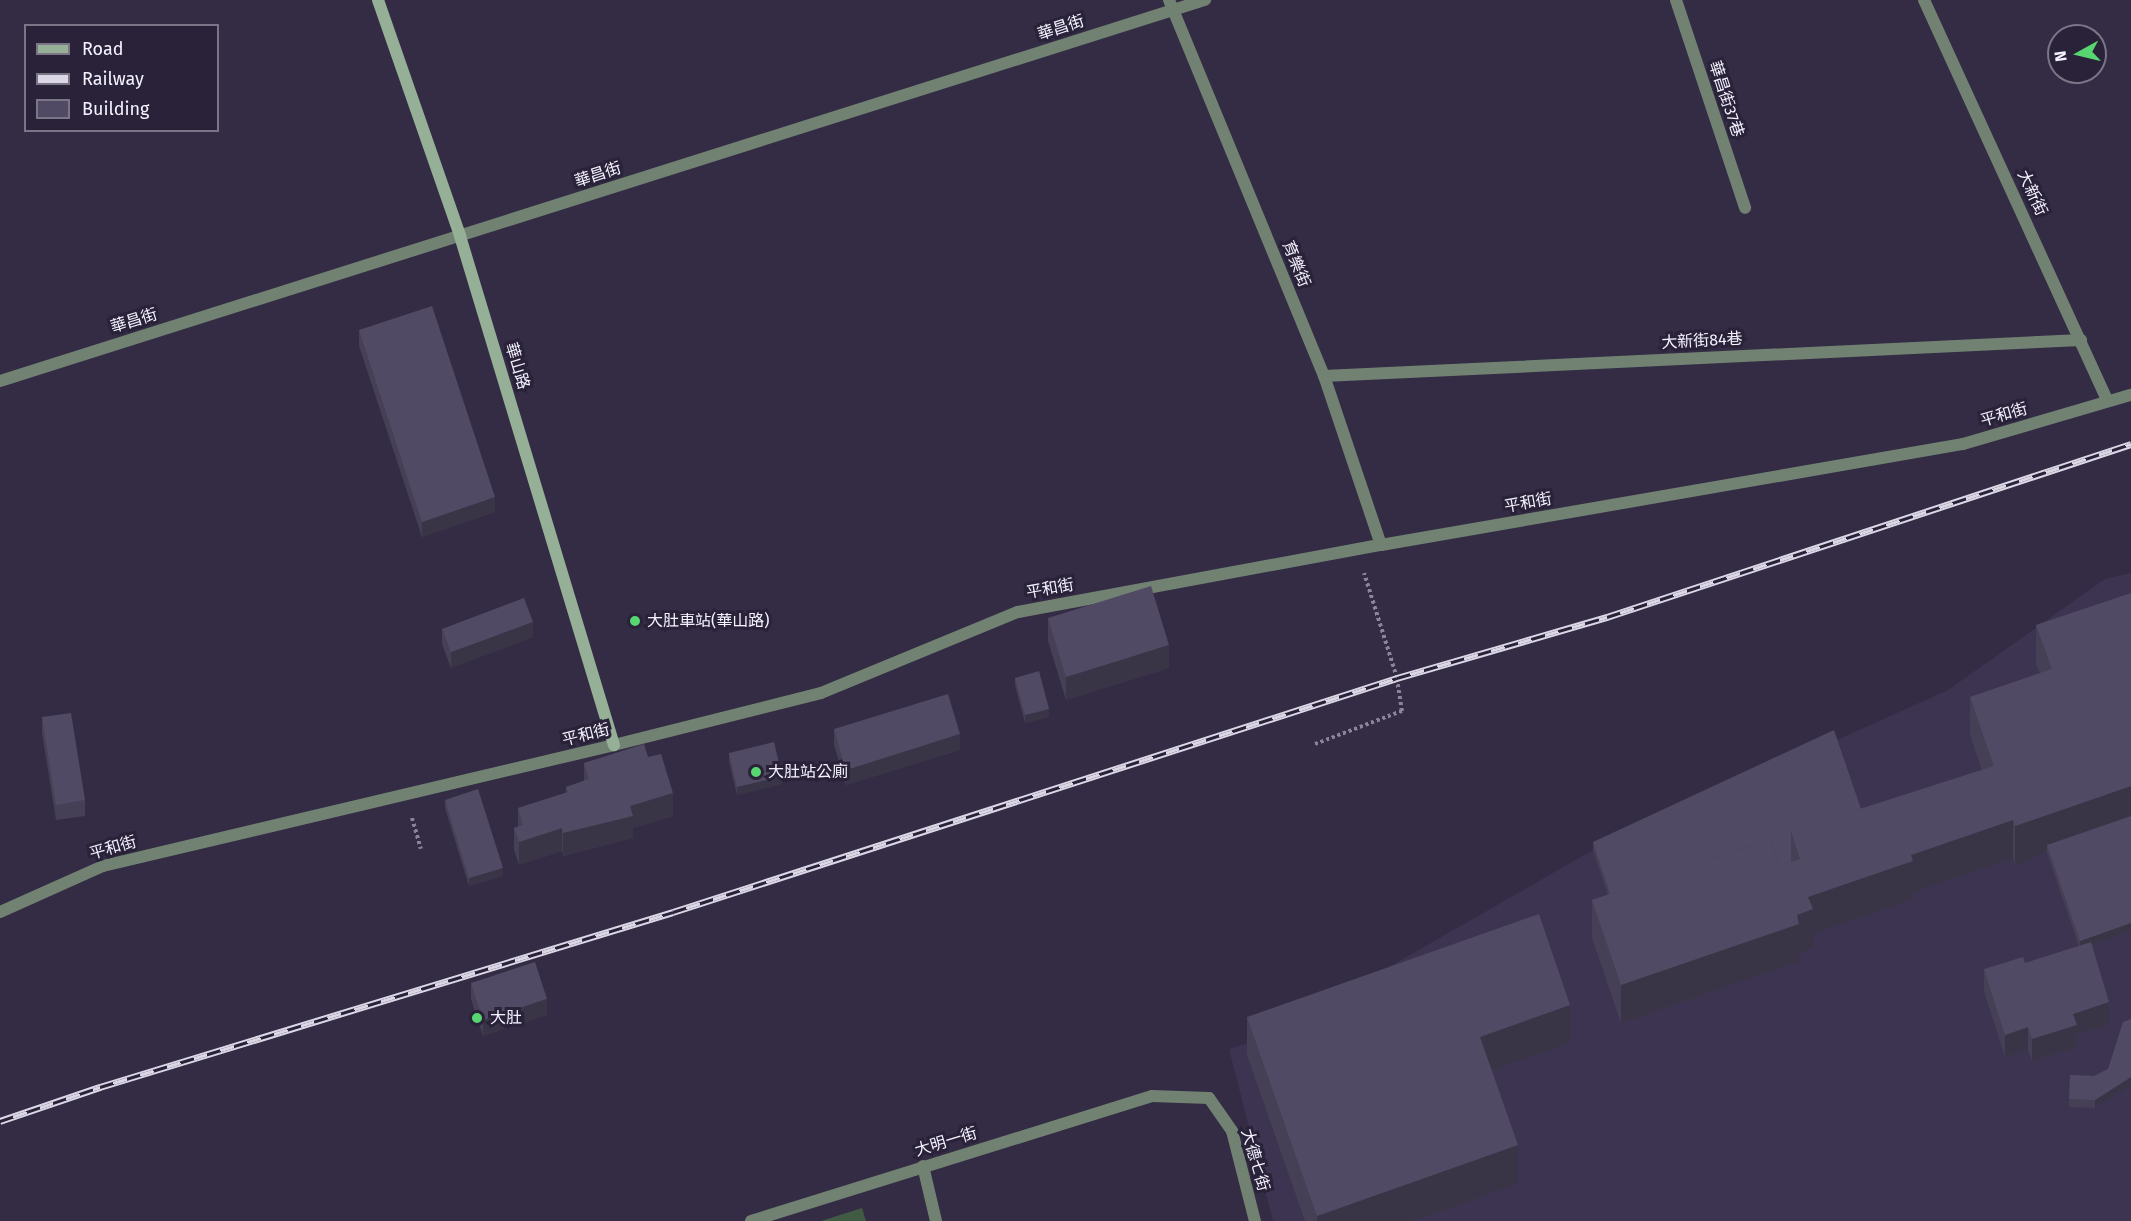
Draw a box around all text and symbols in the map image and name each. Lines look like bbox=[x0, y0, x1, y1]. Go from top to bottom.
street label: 華昌街 bbox=[1035, 11, 1087, 45]
legend bbox=[24, 24, 219, 132]
north arrow bbox=[2047, 24, 2107, 84]
text: Road bbox=[82, 38, 124, 60]
text: N bbox=[2051, 50, 2071, 63]
street label: 華昌街37巷 bbox=[1705, 58, 1747, 140]
text: Railway bbox=[82, 68, 144, 90]
text: Building bbox=[82, 98, 149, 120]
street label: 華昌街 bbox=[572, 158, 624, 192]
street label: 大新街 bbox=[2013, 167, 2051, 219]
street label: 育樂街 bbox=[1278, 238, 1314, 290]
street label: 華昌街 bbox=[108, 305, 160, 337]
street label: 大新街84巷 bbox=[1661, 329, 1743, 353]
street label: 華山路 bbox=[501, 340, 533, 392]
street label: 平和街 bbox=[1978, 399, 2030, 431]
street label: 平和街 bbox=[1503, 489, 1553, 517]
street label: 平和街 bbox=[1025, 575, 1075, 603]
place label: 大肚車站(華山路) bbox=[647, 611, 769, 631]
marker: 大肚車站(華山路) bbox=[628, 614, 642, 628]
street label: 平和街 bbox=[560, 720, 612, 750]
place label: 大肚站公廁 bbox=[768, 762, 848, 782]
marker: 大肚站公廁 bbox=[749, 765, 763, 779]
street label: 平和街 bbox=[87, 832, 139, 864]
place label: 大肚 bbox=[490, 1008, 522, 1028]
marker: 大肚 bbox=[468, 1009, 486, 1027]
street label: 大明一街 bbox=[913, 1123, 979, 1161]
street label: 大德七街 bbox=[1237, 1127, 1273, 1193]

